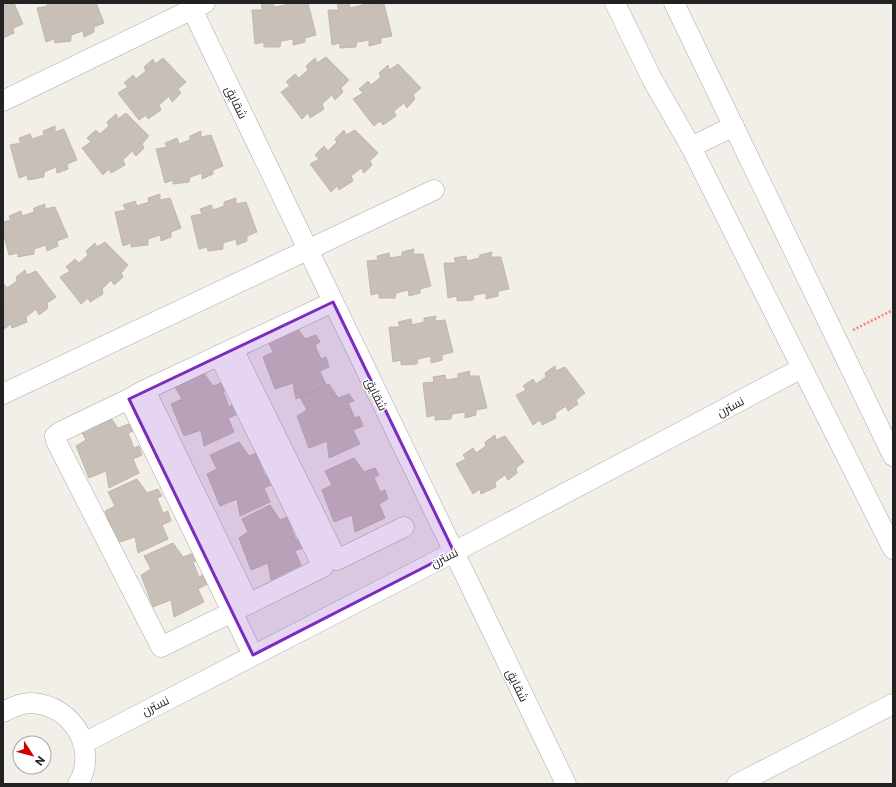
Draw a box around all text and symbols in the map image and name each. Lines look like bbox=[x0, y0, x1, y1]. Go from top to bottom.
street label: شقایق bbox=[222, 83, 251, 121]
street label: شقایق bbox=[362, 375, 391, 413]
street label: نسترن bbox=[714, 393, 746, 420]
street label: نسترن bbox=[428, 544, 460, 571]
street label: شقایق bbox=[503, 666, 532, 704]
street label: نسترن bbox=[139, 692, 171, 719]
north arrow bbox=[12, 735, 52, 775]
text: N bbox=[33, 754, 48, 768]

